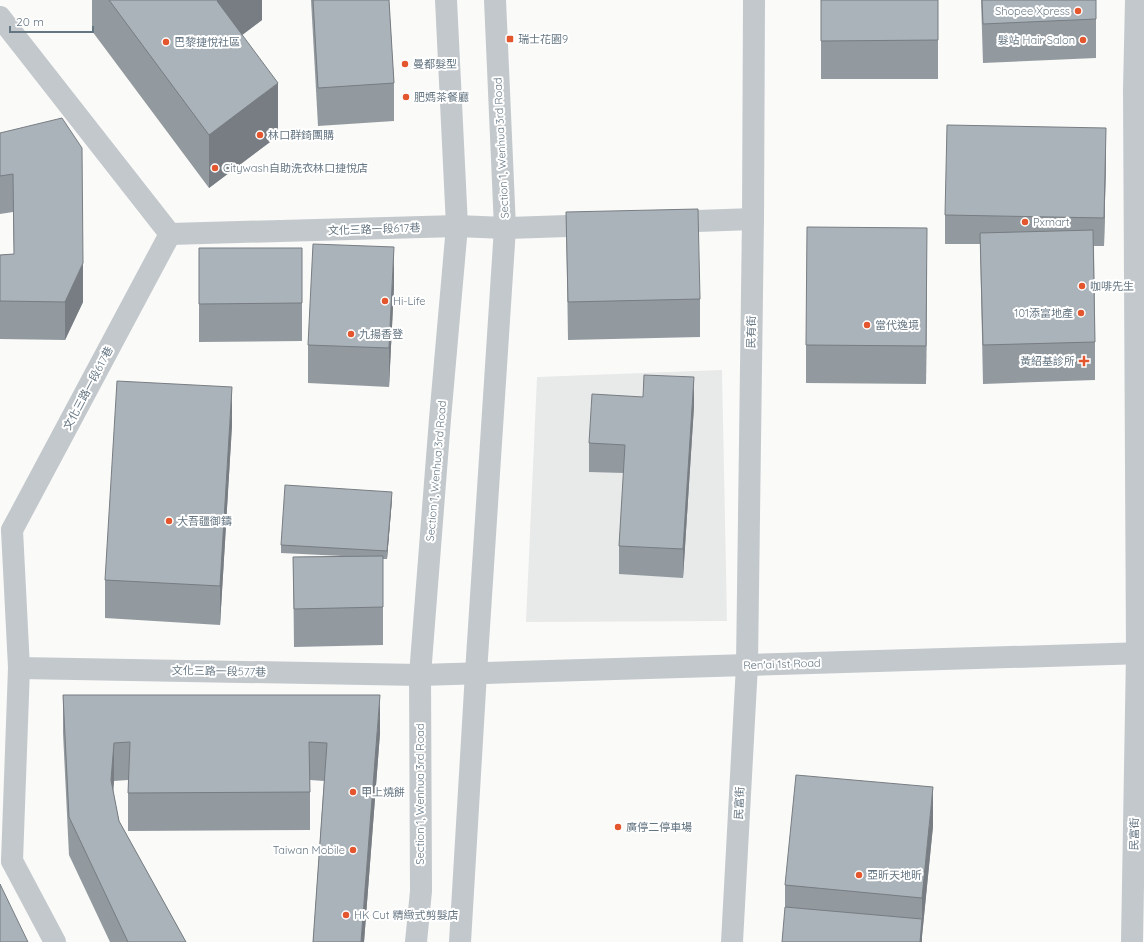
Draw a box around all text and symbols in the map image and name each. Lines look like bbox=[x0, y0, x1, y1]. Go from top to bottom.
place label: Shopee Xpress bbox=[995, 4, 1070, 18]
marker: Shopee Xpress bbox=[1073, 6, 1083, 16]
scale bar bbox=[10, 8, 93, 34]
text: 20 m bbox=[16, 14, 44, 29]
place label: 瑞士花園9 bbox=[518, 32, 568, 46]
place label: 髮站 Hair Salon bbox=[998, 33, 1075, 47]
marker: 瑞士花園9 bbox=[505, 34, 515, 44]
place label: 巴黎捷悅社區 bbox=[174, 35, 240, 49]
marker: 髮站 Hair Salon bbox=[1078, 35, 1088, 45]
marker: 巴黎捷悅社區 bbox=[161, 37, 171, 47]
place label: 曼都髮型 bbox=[413, 57, 457, 71]
marker: 曼都髮型 bbox=[400, 59, 410, 69]
street label: Section 1, Wenhua 3rd Road bbox=[490, 77, 512, 219]
place label: 肥媽茶餐廳 bbox=[414, 90, 469, 104]
marker: 肥媽茶餐廳 bbox=[401, 92, 411, 102]
place label: 林口群錡團購 bbox=[268, 128, 334, 142]
marker: 林口群錡團購 bbox=[255, 130, 265, 140]
place label: Citywash自助洗衣林口捷悅店 bbox=[223, 161, 368, 175]
marker: Citywash自助洗衣林口捷悅店 bbox=[210, 163, 220, 173]
place label: Pxmart bbox=[1033, 215, 1070, 229]
marker: Pxmart bbox=[1020, 217, 1030, 227]
street label: 文化三路一段617巷 bbox=[327, 220, 421, 238]
place label: 咖啡先生 bbox=[1090, 279, 1134, 293]
marker: 咖啡先生 bbox=[1077, 281, 1087, 291]
place label: Hi-Life bbox=[393, 294, 426, 308]
marker: Hi-Life bbox=[380, 296, 390, 306]
place label: 101添富地產 bbox=[1014, 306, 1073, 320]
marker: 101添富地產 bbox=[1076, 308, 1086, 318]
street label: 民有街 bbox=[744, 315, 758, 349]
place label: 當代逸境 bbox=[875, 318, 919, 332]
marker: 當代逸境 bbox=[862, 320, 872, 330]
place label: 九揚香登 bbox=[359, 327, 403, 341]
marker: 九揚香登 bbox=[346, 329, 356, 339]
street label: 文化三路一段617巷 bbox=[60, 344, 116, 432]
place label: 黃紹基診所 bbox=[1020, 354, 1075, 368]
marker: 黃紹基診所 bbox=[1078, 355, 1090, 367]
street label: Section 1, Wenhua 3rd Road bbox=[423, 400, 449, 542]
place label: 大吾疆御鑄 bbox=[177, 514, 232, 528]
marker: 大吾疆御鑄 bbox=[164, 516, 174, 526]
street label: Ren'ai 1st Road bbox=[743, 656, 821, 672]
street label: 文化三路一段577巷 bbox=[172, 663, 266, 679]
street label: Section 1, Wenhua 3rd Road bbox=[413, 723, 427, 865]
place label: 甲上燒餅 bbox=[361, 785, 405, 799]
street label: 民富街 bbox=[731, 786, 747, 820]
marker: 甲上燒餅 bbox=[348, 787, 358, 797]
street label: 民富街 bbox=[1127, 817, 1141, 851]
place label: 廣停二停車場 bbox=[626, 820, 692, 834]
marker: 廣停二停車場 bbox=[613, 822, 623, 832]
place label: Taiwan Mobile bbox=[273, 843, 345, 857]
marker: Taiwan Mobile bbox=[348, 845, 358, 855]
place label: 亞昕天地昕 bbox=[867, 868, 922, 882]
marker: 亞昕天地昕 bbox=[854, 870, 864, 880]
place label: HK Cut 精緻式剪髮店 bbox=[354, 908, 459, 922]
marker: HK Cut 精緻式剪髮店 bbox=[341, 910, 351, 920]

